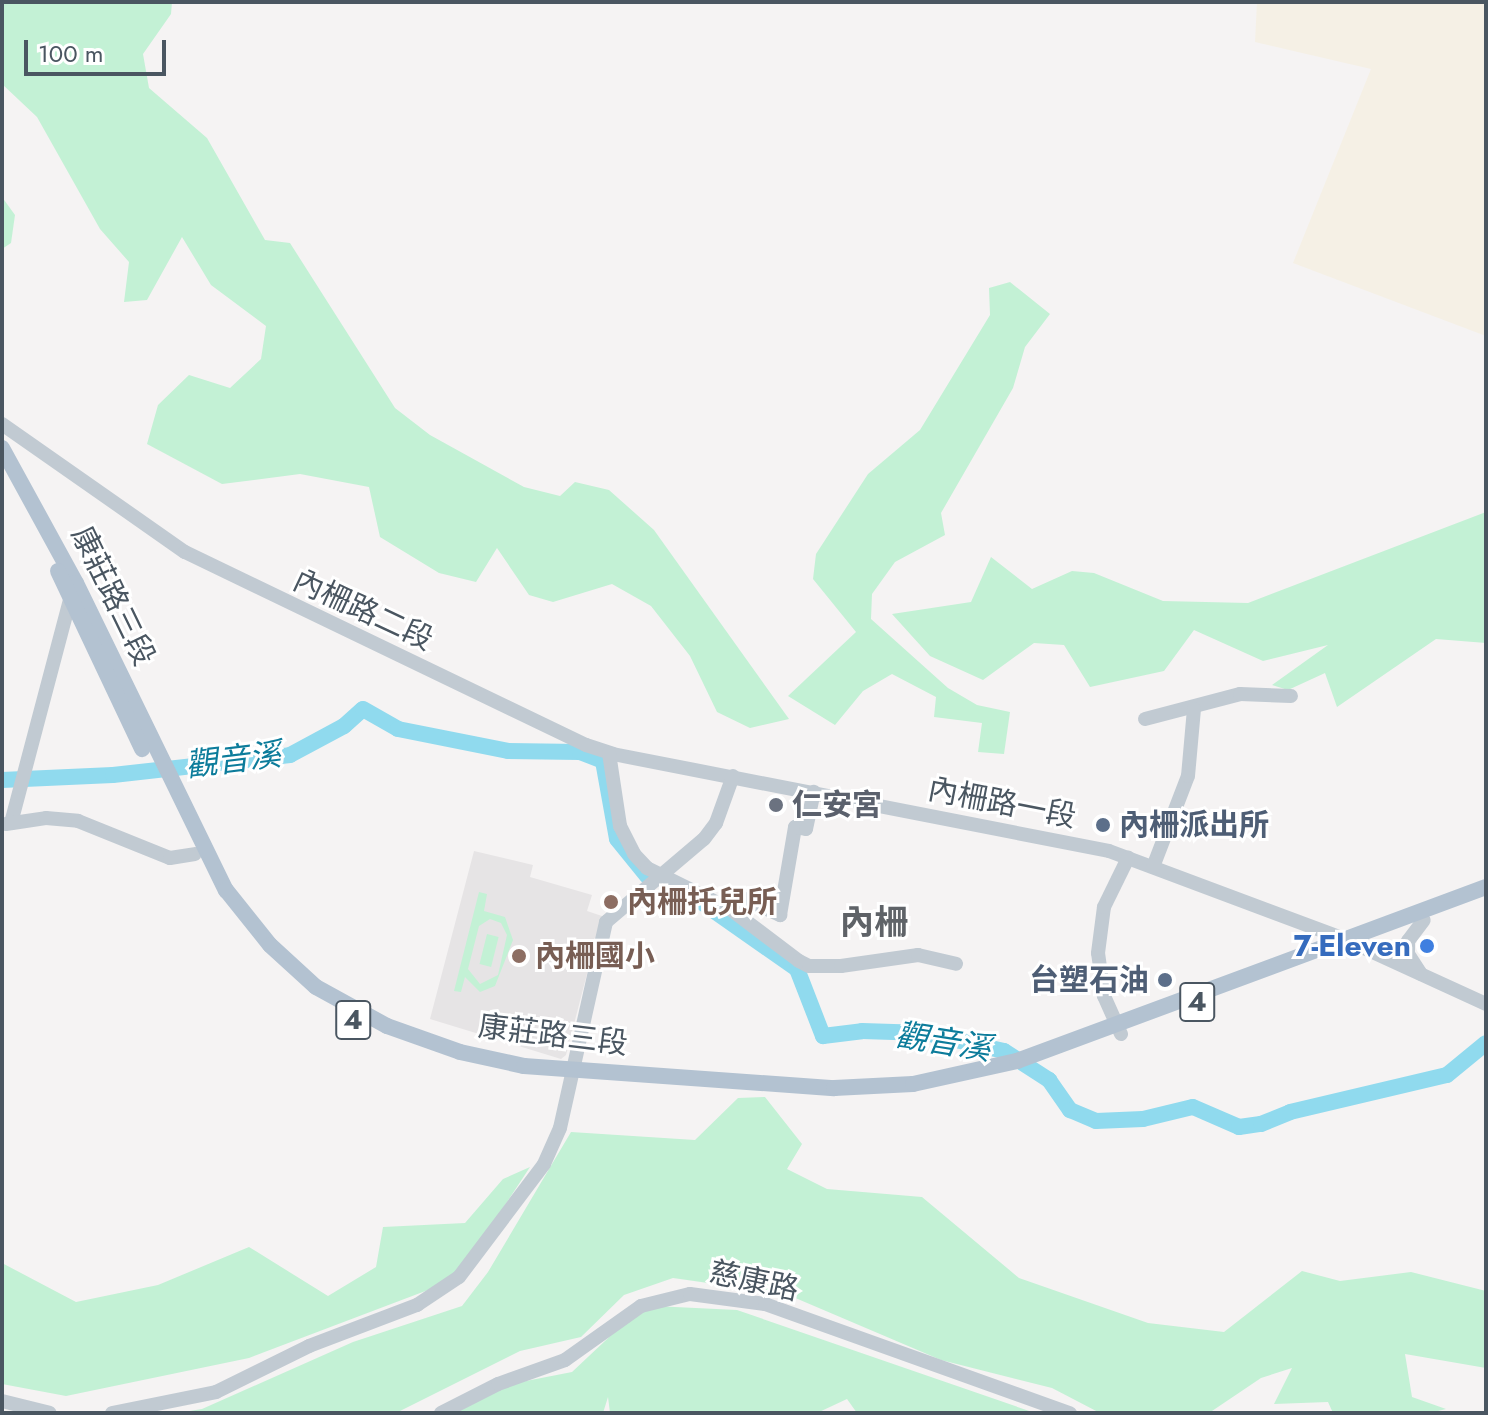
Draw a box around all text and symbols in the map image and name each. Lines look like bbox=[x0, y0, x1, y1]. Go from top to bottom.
scale bar bbox=[28, 24, 170, 74]
text: 100 m bbox=[38, 36, 104, 71]
street label: 康莊路三段 bbox=[64, 521, 162, 671]
street label: 內柵路二段 bbox=[287, 562, 439, 658]
water label: 觀音溪 bbox=[183, 735, 283, 785]
street label: 內柵路一段 bbox=[925, 771, 1079, 835]
place label: 仁安宮 bbox=[792, 787, 882, 823]
marker: 仁安宮 bbox=[767, 796, 785, 814]
place label: 內柵派出所 bbox=[1119, 807, 1269, 843]
marker: 內柵派出所 bbox=[1094, 816, 1112, 834]
place label: 內柵托兒所 bbox=[627, 884, 777, 920]
marker: 內柵托兒所 bbox=[602, 893, 620, 911]
district label: 內柵 bbox=[840, 903, 908, 943]
place label: 7-Eleven bbox=[1294, 928, 1411, 964]
marker: 7-Eleven bbox=[1418, 937, 1436, 955]
place label: 內柵國小 bbox=[535, 938, 655, 974]
marker: 內柵國小 bbox=[510, 947, 528, 965]
place label: 台塑石油 bbox=[1029, 962, 1149, 998]
marker: 台塑石油 bbox=[1156, 971, 1174, 989]
road number: 4 bbox=[1179, 978, 1215, 1026]
road number: 4 bbox=[335, 996, 371, 1044]
street label: 康莊路三段 bbox=[476, 1008, 630, 1062]
water label: 觀音溪 bbox=[893, 1016, 993, 1068]
street label: 慈康路 bbox=[706, 1254, 802, 1308]

